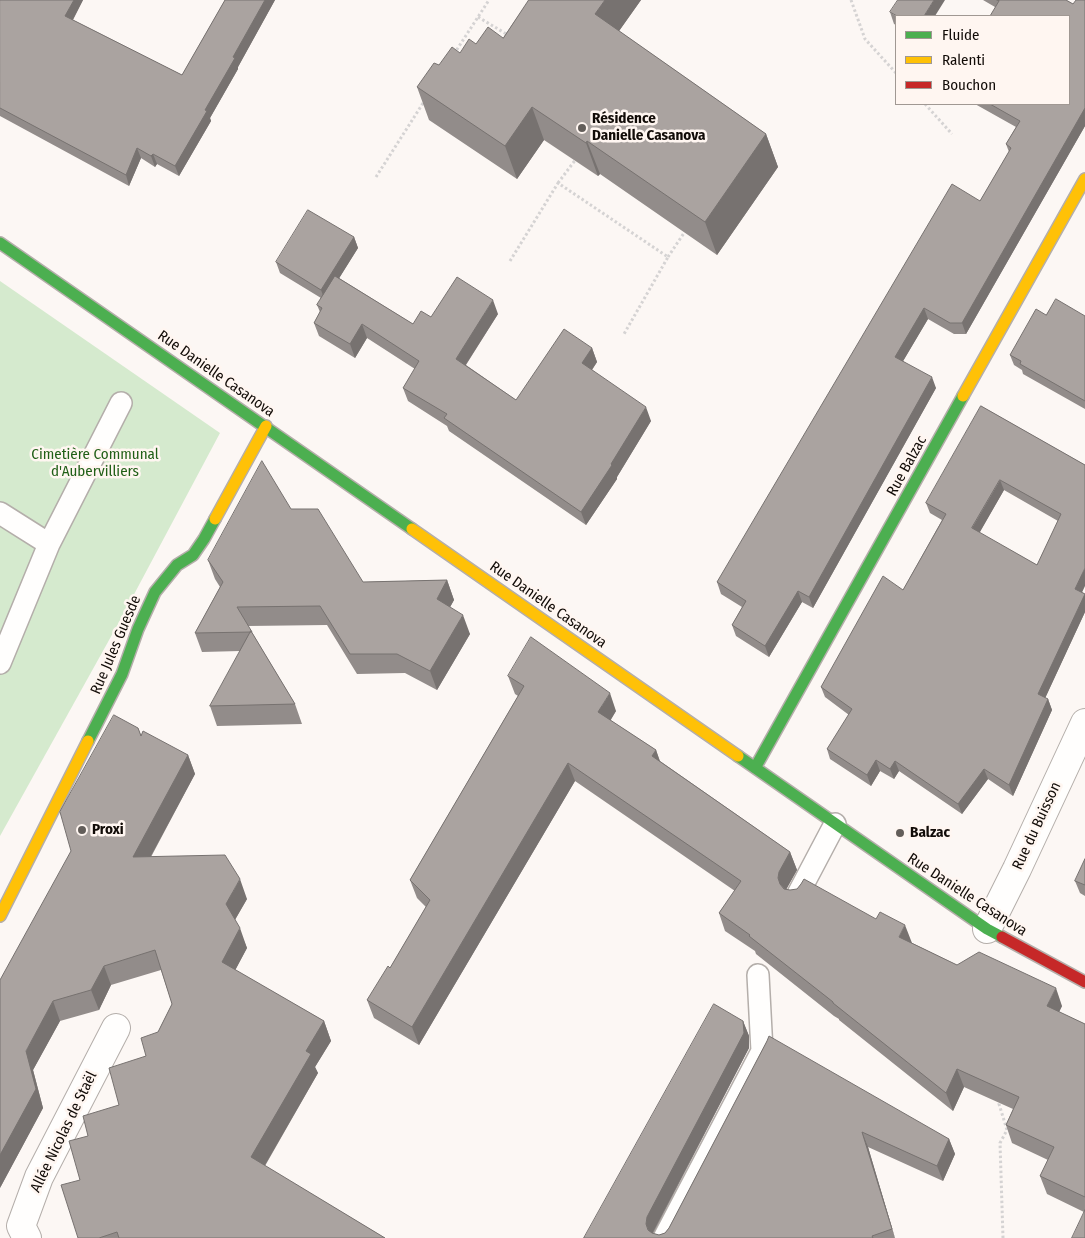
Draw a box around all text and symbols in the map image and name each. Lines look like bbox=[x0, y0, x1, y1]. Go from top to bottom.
legend bbox=[895, 15, 1070, 105]
text: Fluide bbox=[942, 26, 979, 44]
text: Ralenti bbox=[942, 51, 985, 69]
text: Bouchon bbox=[942, 76, 996, 94]
place label: Résidence Danielle Casanova bbox=[592, 110, 705, 145]
marker: Résidence Danielle Casanova bbox=[576, 122, 588, 134]
street label: Rue Danielle Casanova bbox=[154, 327, 278, 421]
street label: Rue Balzac bbox=[883, 433, 931, 499]
park label: Cimetière Communal d'Aubervilliers bbox=[31, 446, 159, 481]
street label: Rue Danielle Casanova bbox=[486, 558, 610, 652]
street label: Rue Jules Guesde bbox=[87, 593, 145, 697]
street label: Rue du Buisson bbox=[1009, 779, 1065, 873]
place label: Proxi bbox=[92, 821, 124, 839]
marker: Proxi bbox=[76, 824, 88, 836]
place label: Balzac bbox=[910, 824, 950, 842]
marker: Balzac bbox=[894, 827, 906, 839]
street label: Rue Danielle Casanova bbox=[904, 850, 1030, 940]
street label: Allée Nicolas de Staël bbox=[27, 1069, 101, 1195]

